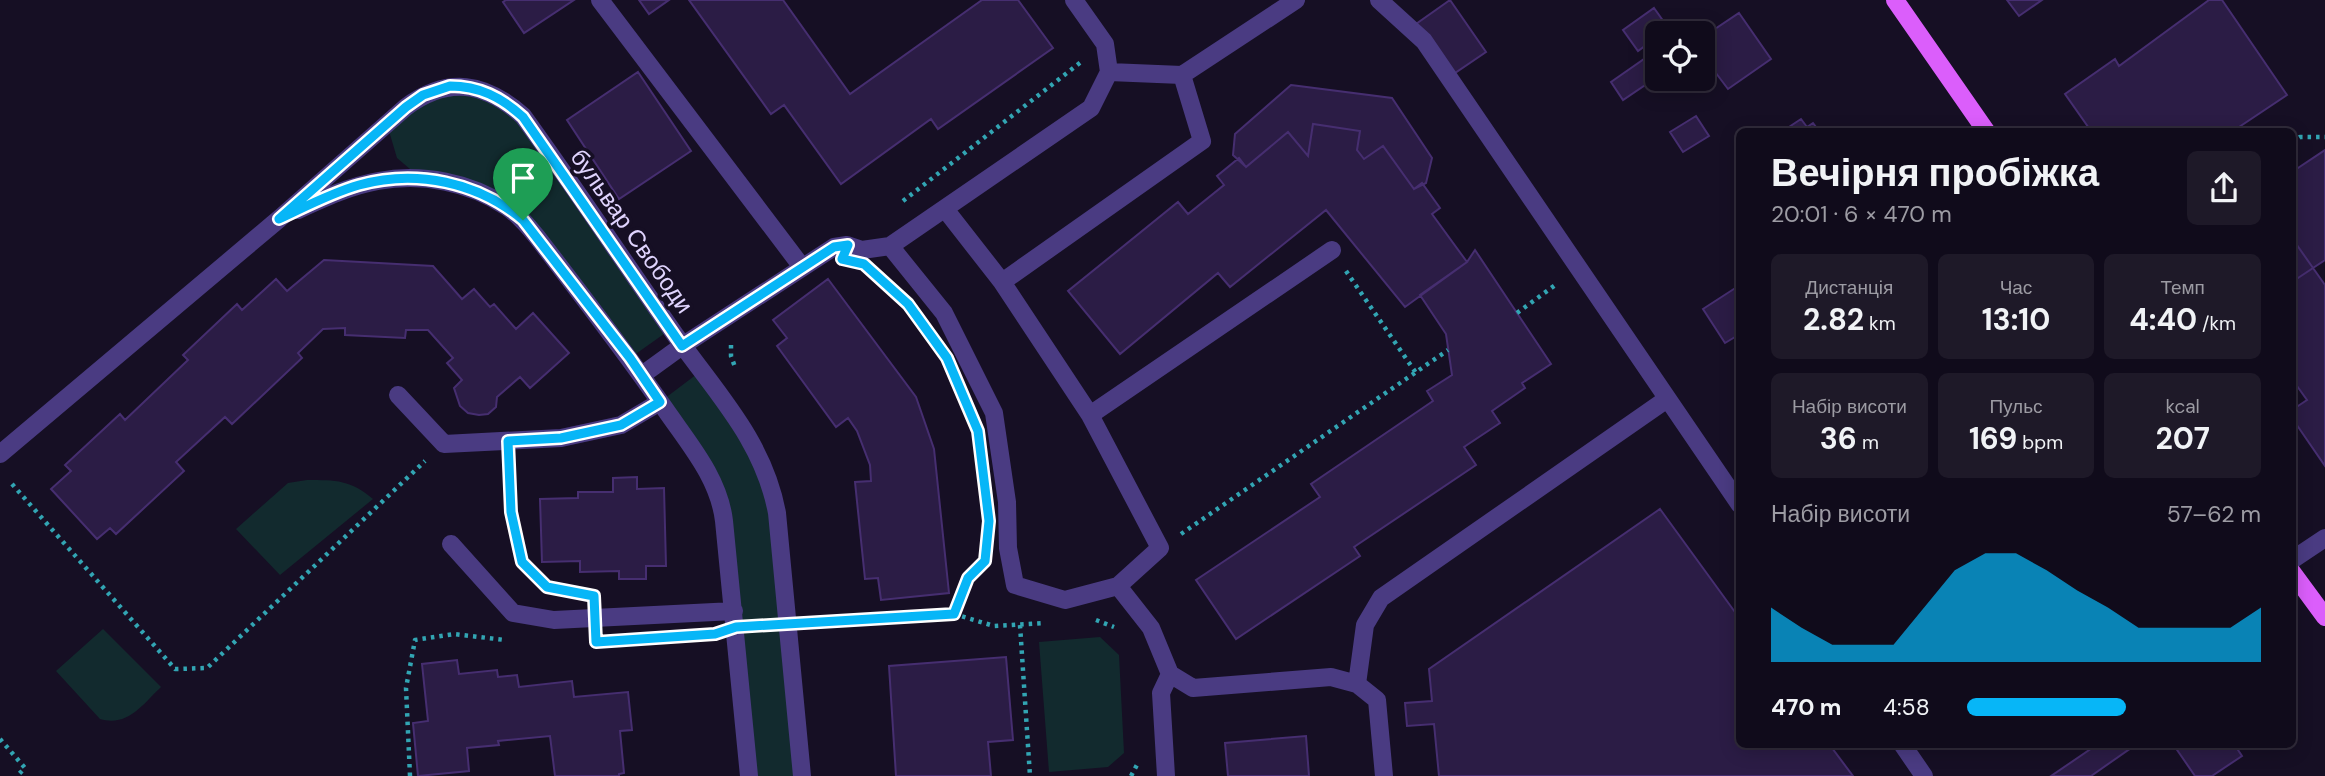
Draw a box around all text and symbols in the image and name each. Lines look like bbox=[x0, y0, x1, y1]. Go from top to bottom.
map controls bbox=[1645, 21, 1715, 91]
button: locate bbox=[1645, 21, 1715, 91]
street label: бульвар Свободи bbox=[564, 143, 700, 319]
pin bbox=[493, 148, 553, 220]
text: Вечірня пробіжка bbox=[1771, 148, 2099, 198]
button: share bbox=[2187, 151, 2261, 225]
icon: arrive bbox=[504, 159, 542, 197]
text: 20:01 · 6 × 470 m bbox=[1771, 199, 1952, 229]
text: Дистанція bbox=[1805, 275, 1893, 300]
text: Час bbox=[2000, 275, 2032, 300]
text: Темп bbox=[2160, 275, 2205, 300]
text: 2.82 bbox=[1803, 300, 1864, 339]
text: 13:10 bbox=[1982, 300, 2050, 339]
text: 4:40 bbox=[2129, 300, 2197, 339]
text: km bbox=[1864, 311, 1896, 336]
text: /km bbox=[2197, 311, 2236, 336]
text: Набір висоти bbox=[1792, 394, 1907, 419]
text: Пульс bbox=[1989, 394, 2043, 419]
text: kcal bbox=[2165, 394, 2200, 419]
text: 36 bbox=[1820, 419, 1857, 458]
text: 169 bbox=[1969, 419, 2017, 458]
text: 207 bbox=[2156, 419, 2210, 458]
text: m bbox=[1857, 430, 1879, 455]
text: bpm bbox=[2017, 430, 2063, 455]
text: Набір висоти bbox=[1771, 499, 1910, 529]
text: 57–62 m bbox=[2167, 499, 2261, 529]
text: 470 m bbox=[1771, 692, 1841, 722]
text: 4:58 bbox=[1883, 692, 1930, 722]

